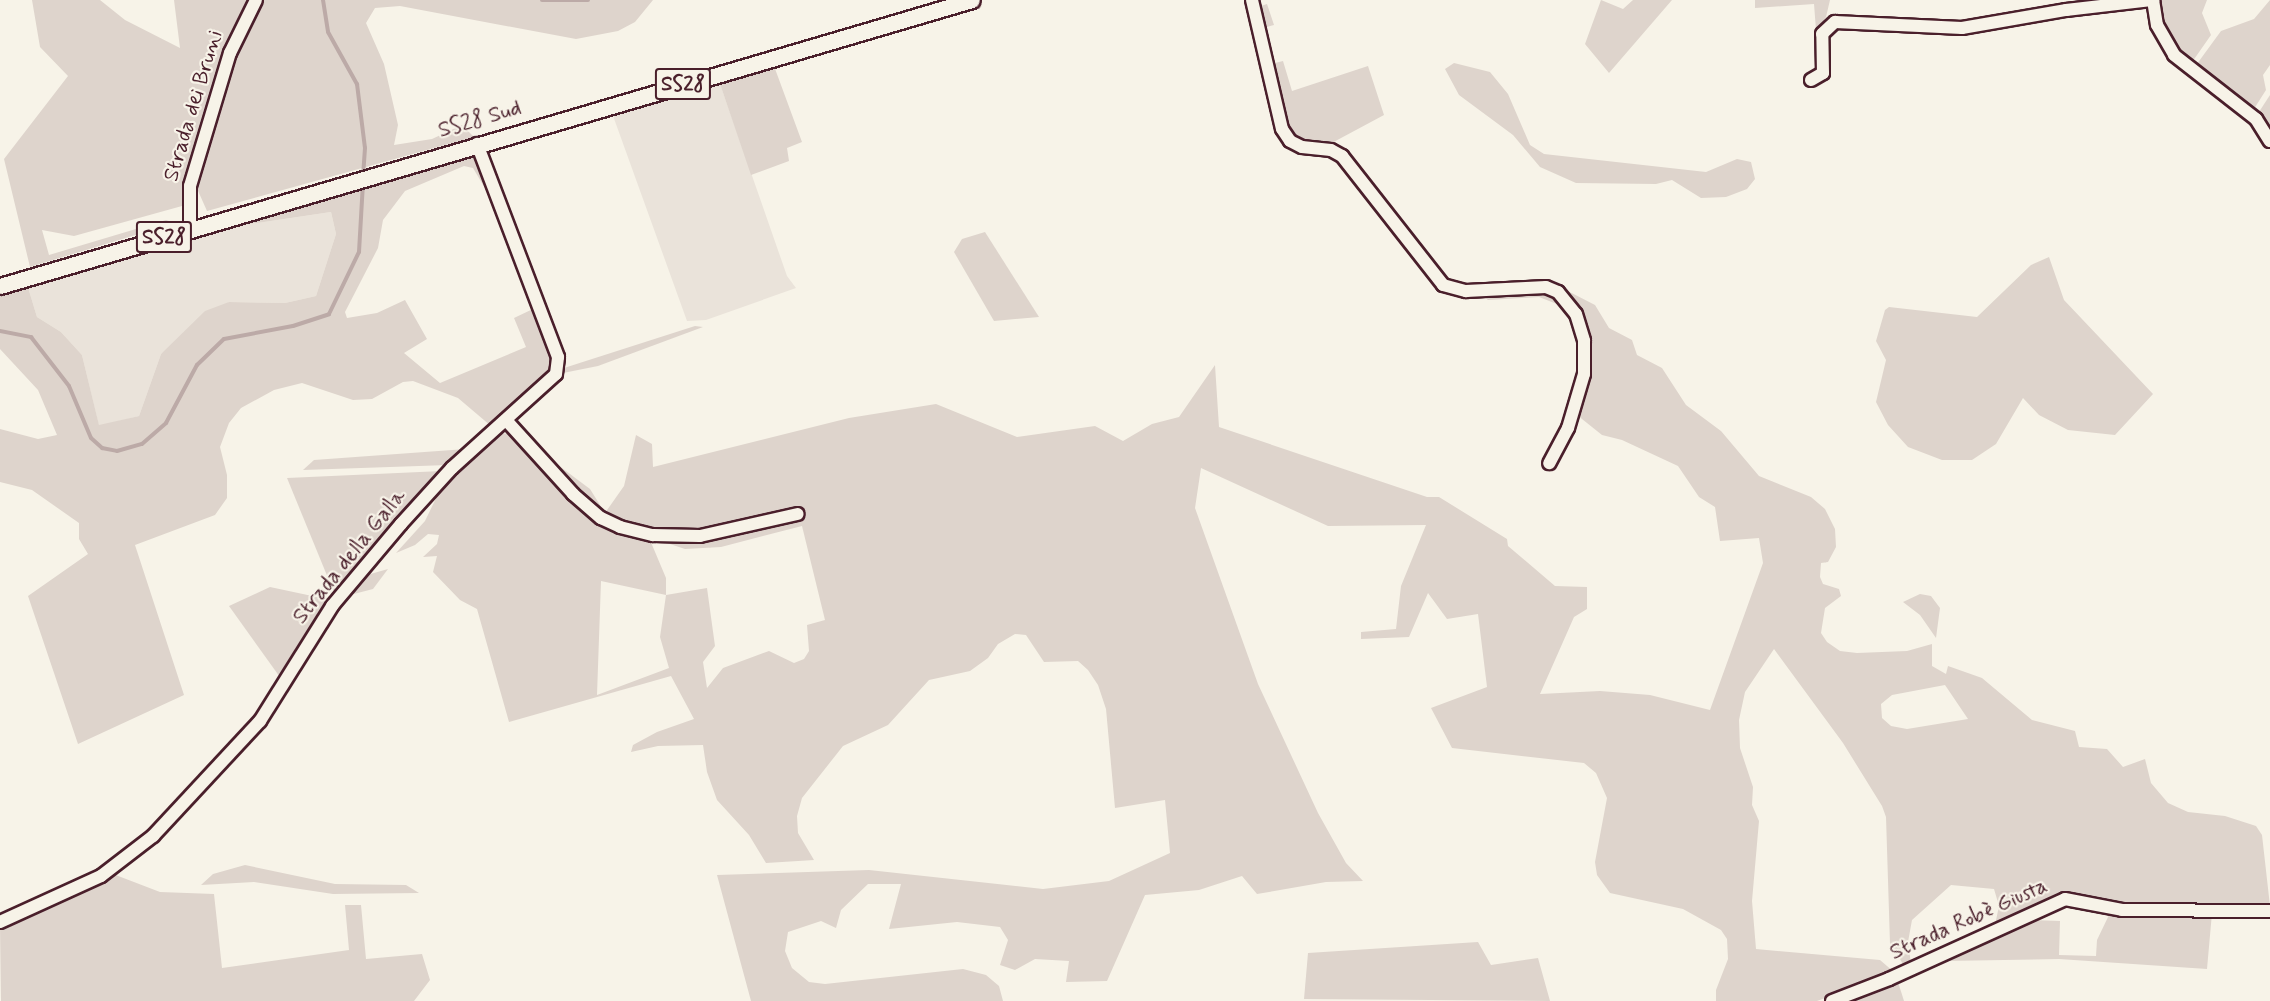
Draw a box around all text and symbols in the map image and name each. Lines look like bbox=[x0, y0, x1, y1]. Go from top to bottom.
street label: Strada dei Bruni bbox=[159, 28, 229, 184]
road number: SS28 bbox=[654, 66, 712, 102]
street label: SS28 Sud bbox=[435, 96, 525, 144]
road number: SS28 bbox=[136, 219, 192, 255]
street label: Strada della Galla bbox=[289, 486, 411, 628]
street label: Strada Robè Giusta bbox=[1885, 873, 2053, 967]

